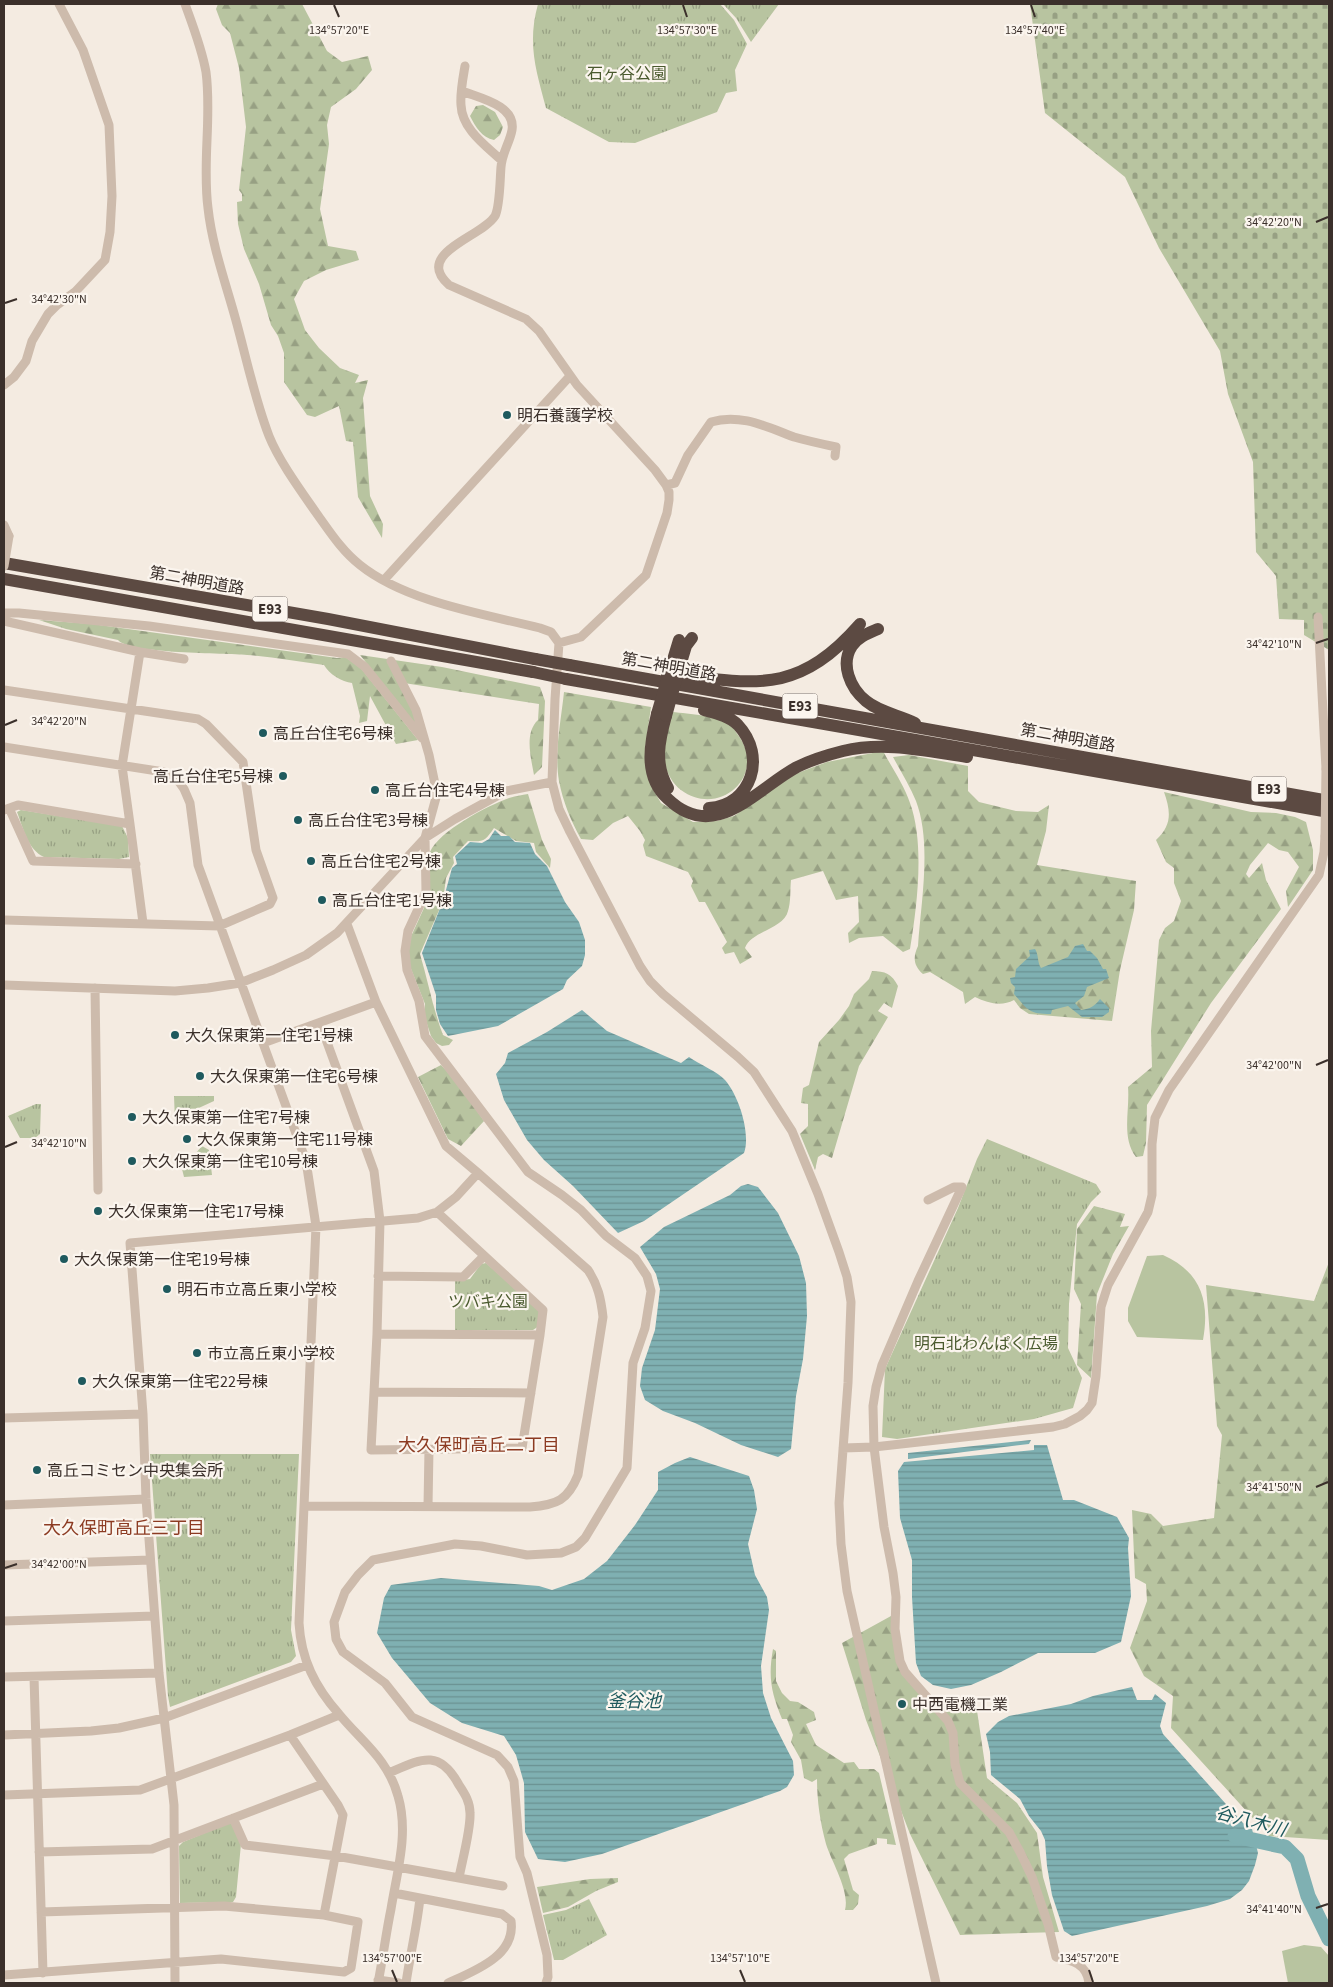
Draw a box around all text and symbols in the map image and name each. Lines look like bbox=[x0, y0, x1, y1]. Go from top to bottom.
text: 134°57'20"E bbox=[309, 22, 369, 39]
text: 134°57'30"E bbox=[657, 22, 717, 39]
text: 134°57'40"E bbox=[1005, 22, 1065, 39]
park label: 石ヶ谷公園 bbox=[587, 63, 667, 85]
text: 34°42'20"N bbox=[1246, 214, 1302, 231]
text: 34°42'30"N bbox=[31, 291, 87, 308]
place label: 明石養護学校 bbox=[517, 405, 613, 427]
marker: 明石養護学校 bbox=[501, 409, 513, 421]
street label: 第二神明道路 bbox=[148, 562, 246, 600]
road number: E93 bbox=[252, 596, 288, 622]
text: 34°42'10"N bbox=[1246, 636, 1302, 653]
street label: 第二神明道路 bbox=[620, 648, 718, 686]
road number: E93 bbox=[782, 694, 818, 718]
text: 34°42'20"N bbox=[31, 713, 87, 730]
street label: 第二神明道路 bbox=[1019, 719, 1117, 757]
place label: 高丘台住宅6号棟 bbox=[273, 723, 393, 745]
marker: 高丘台住宅6号棟 bbox=[257, 727, 269, 739]
place label: 高丘台住宅5号棟 bbox=[153, 766, 273, 788]
marker: 高丘台住宅5号棟 bbox=[277, 770, 289, 782]
road number: E93 bbox=[1252, 776, 1286, 802]
place label: 高丘台住宅4号棟 bbox=[385, 780, 505, 802]
marker: 高丘台住宅4号棟 bbox=[369, 784, 381, 796]
place label: 高丘台住宅3号棟 bbox=[308, 810, 428, 832]
marker: 高丘台住宅3号棟 bbox=[292, 814, 304, 826]
place label: 高丘台住宅2号棟 bbox=[321, 851, 441, 873]
marker: 高丘台住宅2号棟 bbox=[305, 855, 317, 867]
place label: 高丘台住宅1号棟 bbox=[332, 890, 452, 912]
marker: 高丘台住宅1号棟 bbox=[316, 894, 328, 906]
place label: 大久保東第一住宅1号棟 bbox=[185, 1025, 353, 1047]
marker: 大久保東第一住宅1号棟 bbox=[169, 1029, 181, 1041]
text: 34°42'00"N bbox=[1246, 1057, 1302, 1074]
place label: 大久保東第一住宅6号棟 bbox=[210, 1066, 378, 1088]
marker: 大久保東第一住宅6号棟 bbox=[194, 1070, 206, 1082]
place label: 大久保東第一住宅7号棟 bbox=[142, 1107, 310, 1129]
marker: 大久保東第一住宅7号棟 bbox=[126, 1111, 138, 1123]
place label: 大久保東第一住宅11号棟 bbox=[197, 1129, 373, 1151]
marker: 大久保東第一住宅11号棟 bbox=[181, 1133, 193, 1145]
text: 34°42'10"N bbox=[31, 1135, 87, 1152]
place label: 大久保東第一住宅10号棟 bbox=[142, 1151, 318, 1173]
marker: 大久保東第一住宅10号棟 bbox=[126, 1155, 138, 1167]
place label: 大久保東第一住宅17号棟 bbox=[108, 1201, 284, 1223]
marker: 大久保東第一住宅17号棟 bbox=[92, 1205, 104, 1217]
place label: 大久保東第一住宅19号棟 bbox=[74, 1249, 250, 1271]
marker: 大久保東第一住宅19号棟 bbox=[58, 1253, 70, 1265]
place label: 明石市立高丘東小学校 bbox=[177, 1279, 337, 1301]
marker: 明石市立高丘東小学校 bbox=[161, 1283, 173, 1295]
park label: ツバキ公園 bbox=[448, 1291, 528, 1313]
park label: 明石北わんぱく広場 bbox=[914, 1333, 1058, 1355]
place label: 市立高丘東小学校 bbox=[207, 1343, 335, 1365]
marker: 市立高丘東小学校 bbox=[191, 1347, 203, 1359]
place label: 大久保東第一住宅22号棟 bbox=[92, 1371, 268, 1393]
marker: 大久保東第一住宅22号棟 bbox=[76, 1375, 88, 1387]
district label: 大久保町高丘二丁目 bbox=[398, 1433, 560, 1458]
place label: 高丘コミセン中央集会所 bbox=[47, 1460, 223, 1482]
marker: 高丘コミセン中央集会所 bbox=[31, 1464, 43, 1476]
text: 34°41'50"N bbox=[1246, 1479, 1302, 1496]
district label: 大久保町高丘三丁目 bbox=[43, 1516, 205, 1541]
text: 34°42'00"N bbox=[31, 1556, 87, 1573]
water label: 釜谷池 bbox=[607, 1689, 663, 1714]
place label: 中西電機工業 bbox=[912, 1694, 1008, 1716]
marker: 中西電機工業 bbox=[896, 1698, 908, 1710]
water label: 谷八木川 bbox=[1213, 1800, 1291, 1843]
text: 34°41'40"N bbox=[1246, 1901, 1302, 1918]
text: 134°57'00"E bbox=[362, 1950, 422, 1967]
text: 134°57'10"E bbox=[710, 1950, 770, 1967]
text: 134°57'20"E bbox=[1059, 1950, 1119, 1967]

